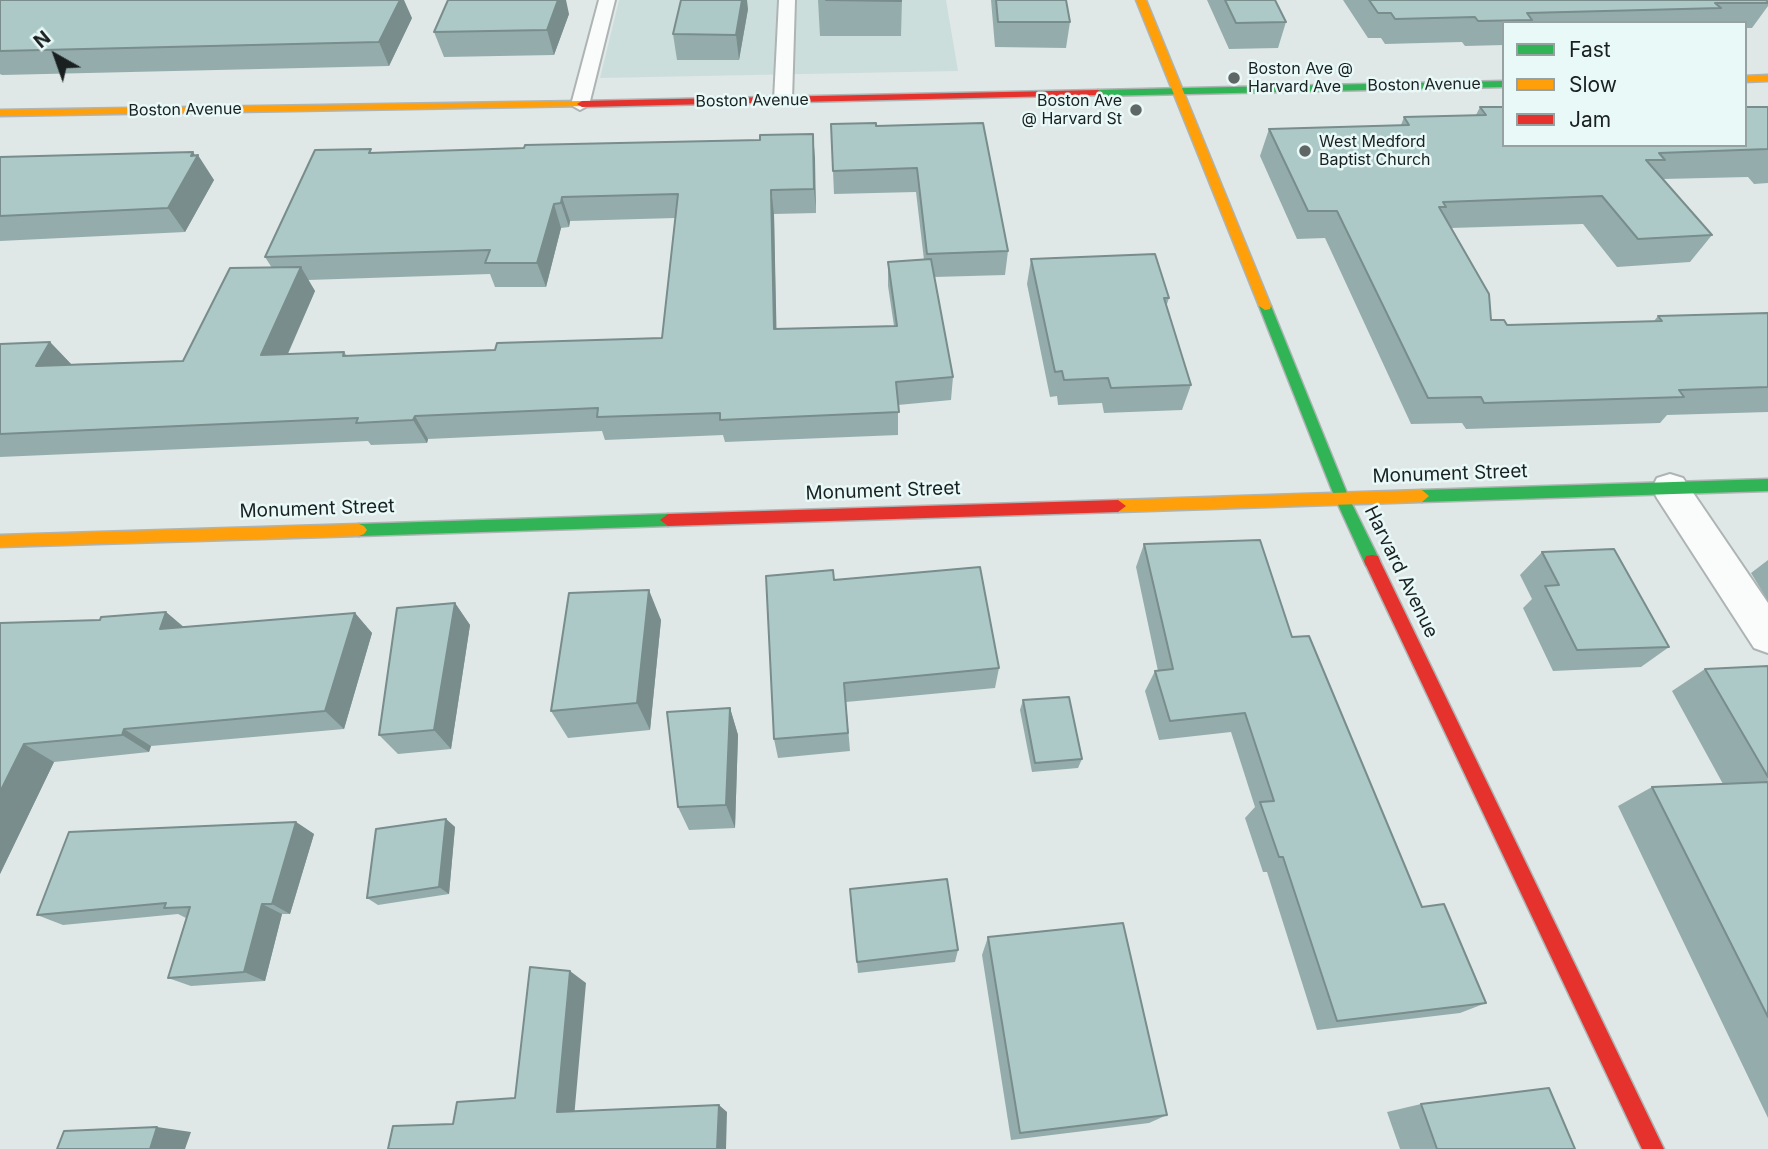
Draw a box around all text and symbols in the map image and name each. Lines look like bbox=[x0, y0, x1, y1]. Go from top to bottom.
north arrow bbox=[21, 21, 91, 91]
legend bbox=[1502, 21, 1747, 147]
text: N bbox=[29, 26, 55, 53]
text: Fast bbox=[1569, 37, 1611, 62]
place label: Boston Ave @ Harvard Ave bbox=[1248, 59, 1353, 97]
marker: Boston Ave @ Harvard Ave bbox=[1226, 70, 1242, 86]
text: Slow bbox=[1569, 72, 1617, 97]
street label: Boston Avenue bbox=[1367, 74, 1481, 96]
street label: Boston Avenue bbox=[695, 90, 809, 112]
place label: Boston Ave @ Harvard St bbox=[1021, 91, 1122, 129]
street label: Boston Avenue bbox=[128, 99, 242, 121]
marker: Boston Ave @ Harvard St bbox=[1128, 102, 1144, 118]
text: Jam bbox=[1569, 107, 1611, 132]
place label: West Medford Baptist Church bbox=[1319, 132, 1431, 170]
marker: West Medford Baptist Church bbox=[1297, 143, 1313, 159]
street label: Monument Street bbox=[1372, 460, 1528, 488]
street label: Monument Street bbox=[805, 477, 961, 505]
street label: Monument Street bbox=[239, 495, 395, 523]
street label: Harvard Avenue bbox=[1359, 502, 1443, 642]

